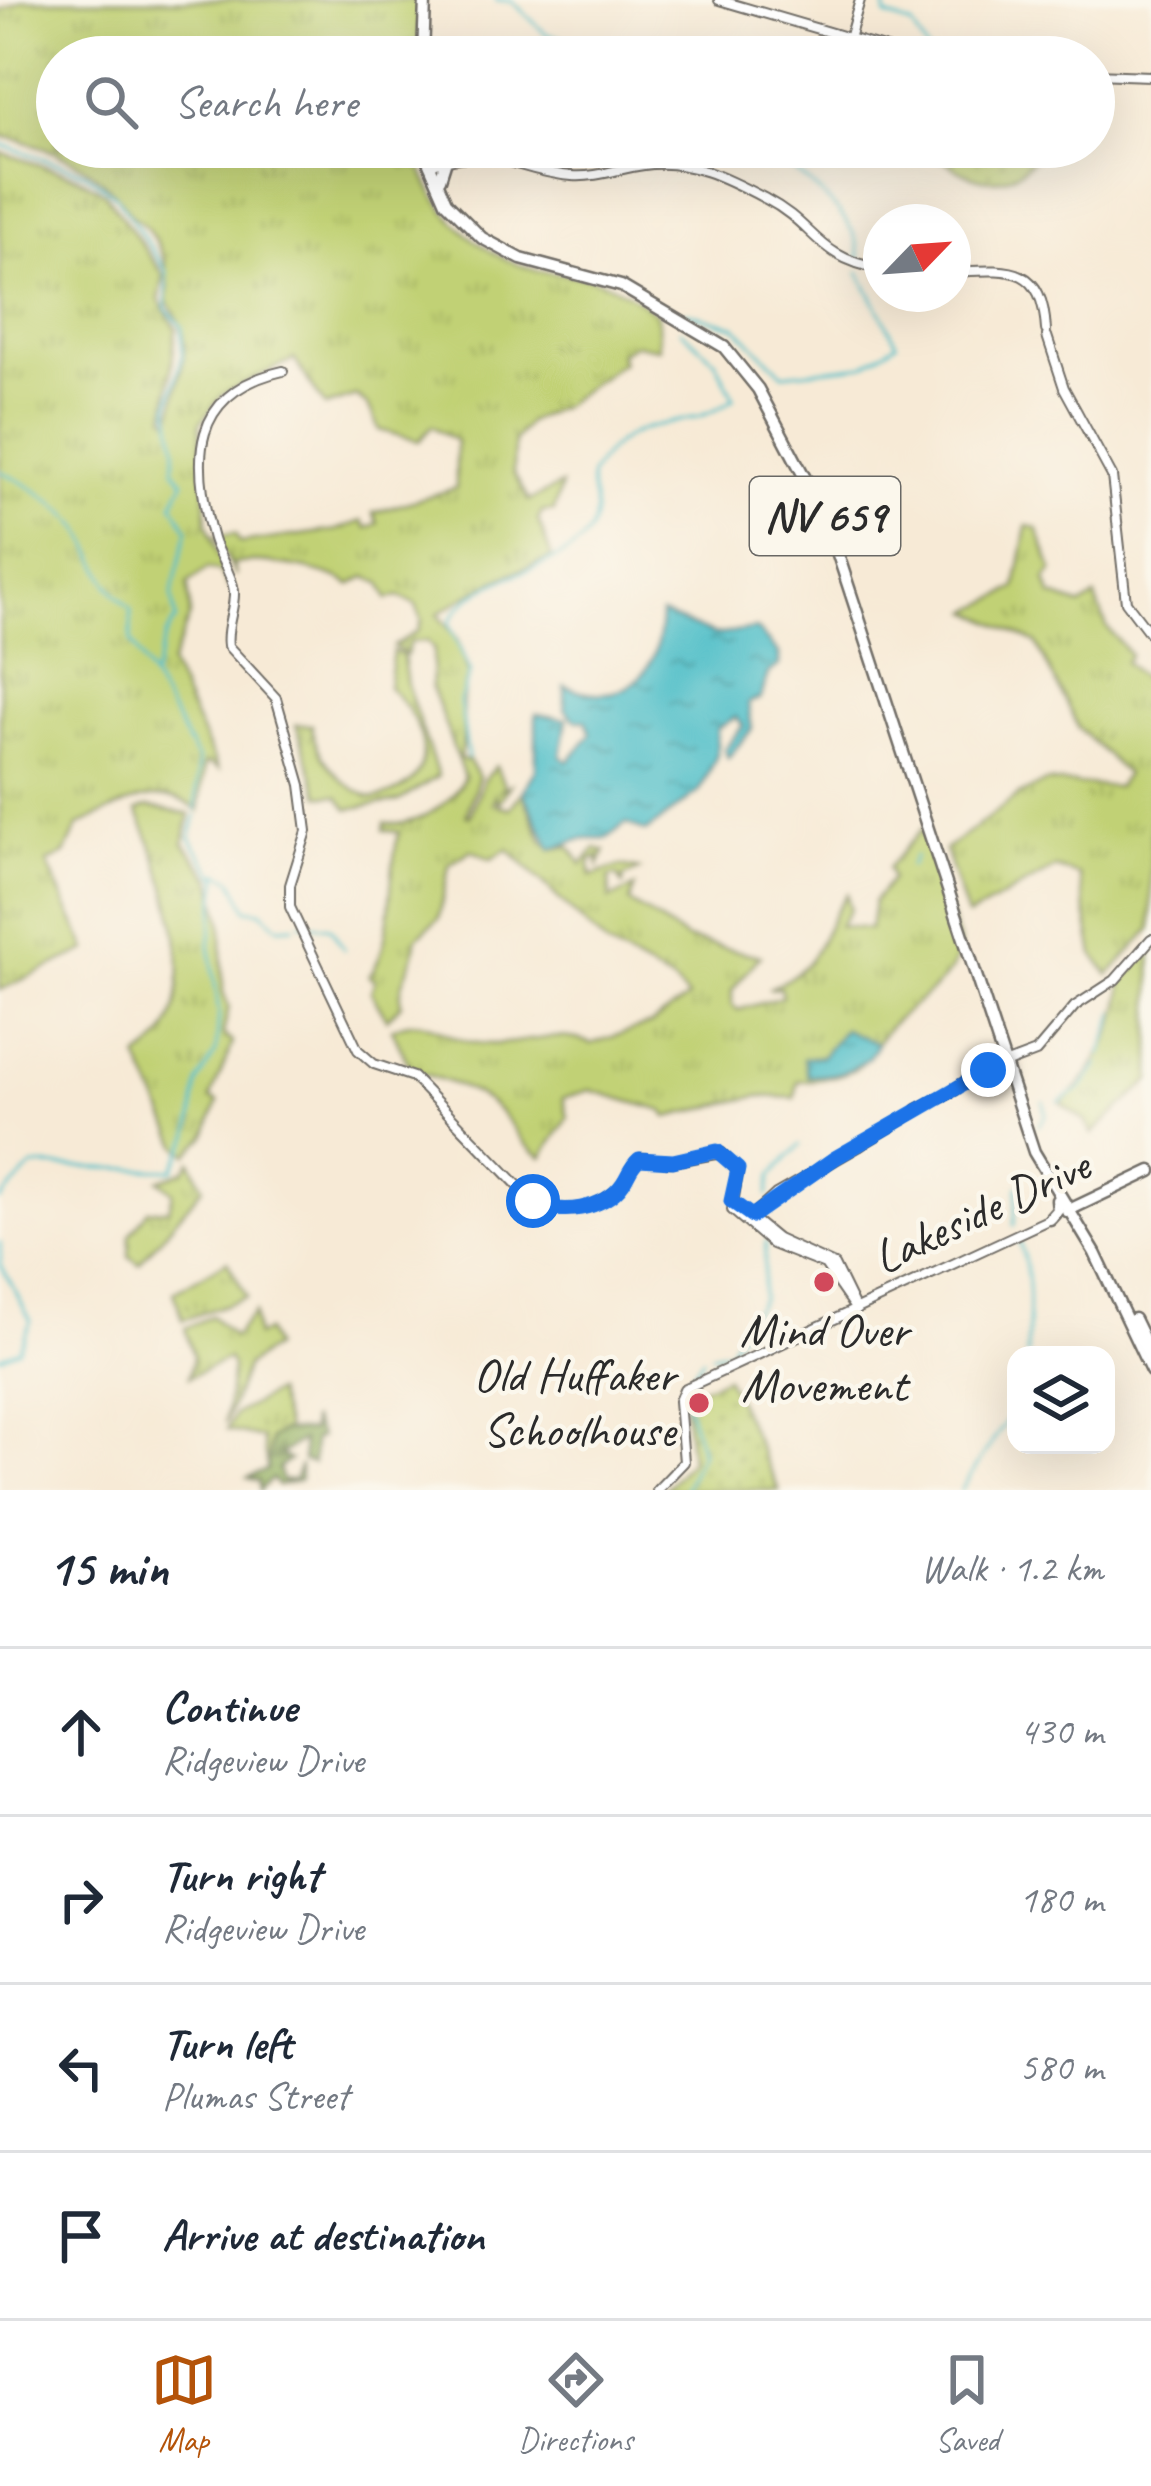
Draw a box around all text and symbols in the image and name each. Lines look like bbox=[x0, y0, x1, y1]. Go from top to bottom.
search box bbox=[36, 36, 1115, 168]
icon: search bbox=[78, 69, 144, 135]
text: Search here bbox=[174, 74, 357, 131]
north arrow bbox=[863, 204, 971, 312]
road number: NV 659 bbox=[750, 477, 900, 555]
route end bbox=[961, 1043, 1015, 1097]
street label: Lakeside Drive bbox=[863, 1133, 1102, 1287]
route start bbox=[506, 1174, 560, 1228]
marker: Mind Over Movement bbox=[811, 1269, 837, 1295]
place label: Mind Over Movement bbox=[740, 1300, 913, 1415]
place label: Old Huffaker Schoolhouse bbox=[473, 1345, 680, 1460]
map controls bbox=[1007, 1346, 1115, 1454]
button: layers bbox=[1007, 1346, 1115, 1454]
marker: Old Huffaker Schoolhouse bbox=[686, 1390, 712, 1416]
text: 15 min bbox=[48, 1536, 168, 1600]
text: Walk · 1.2 km bbox=[921, 1544, 1103, 1593]
text: Continue bbox=[162, 1679, 296, 1736]
icon: ahead bbox=[48, 1699, 114, 1765]
text: 430 m bbox=[1019, 1707, 1103, 1756]
text: Ridgeview Drive bbox=[162, 1736, 364, 1785]
text: Turn right bbox=[162, 1847, 320, 1904]
icon: right bbox=[48, 1867, 114, 1933]
text: 180 m bbox=[1019, 1875, 1103, 1924]
text: Ridgeview Drive bbox=[162, 1904, 364, 1953]
text: Turn left bbox=[162, 2015, 292, 2072]
icon: left bbox=[48, 2035, 114, 2101]
text: 580 m bbox=[1019, 2043, 1103, 2092]
text: Plumas Street bbox=[162, 2072, 349, 2121]
icon: arrive bbox=[48, 2203, 114, 2269]
text: Arrive at destination bbox=[162, 2207, 484, 2264]
tab: Map bbox=[151, 2347, 217, 2461]
tab: Directions bbox=[518, 2347, 633, 2461]
tab: Saved bbox=[934, 2347, 1000, 2461]

